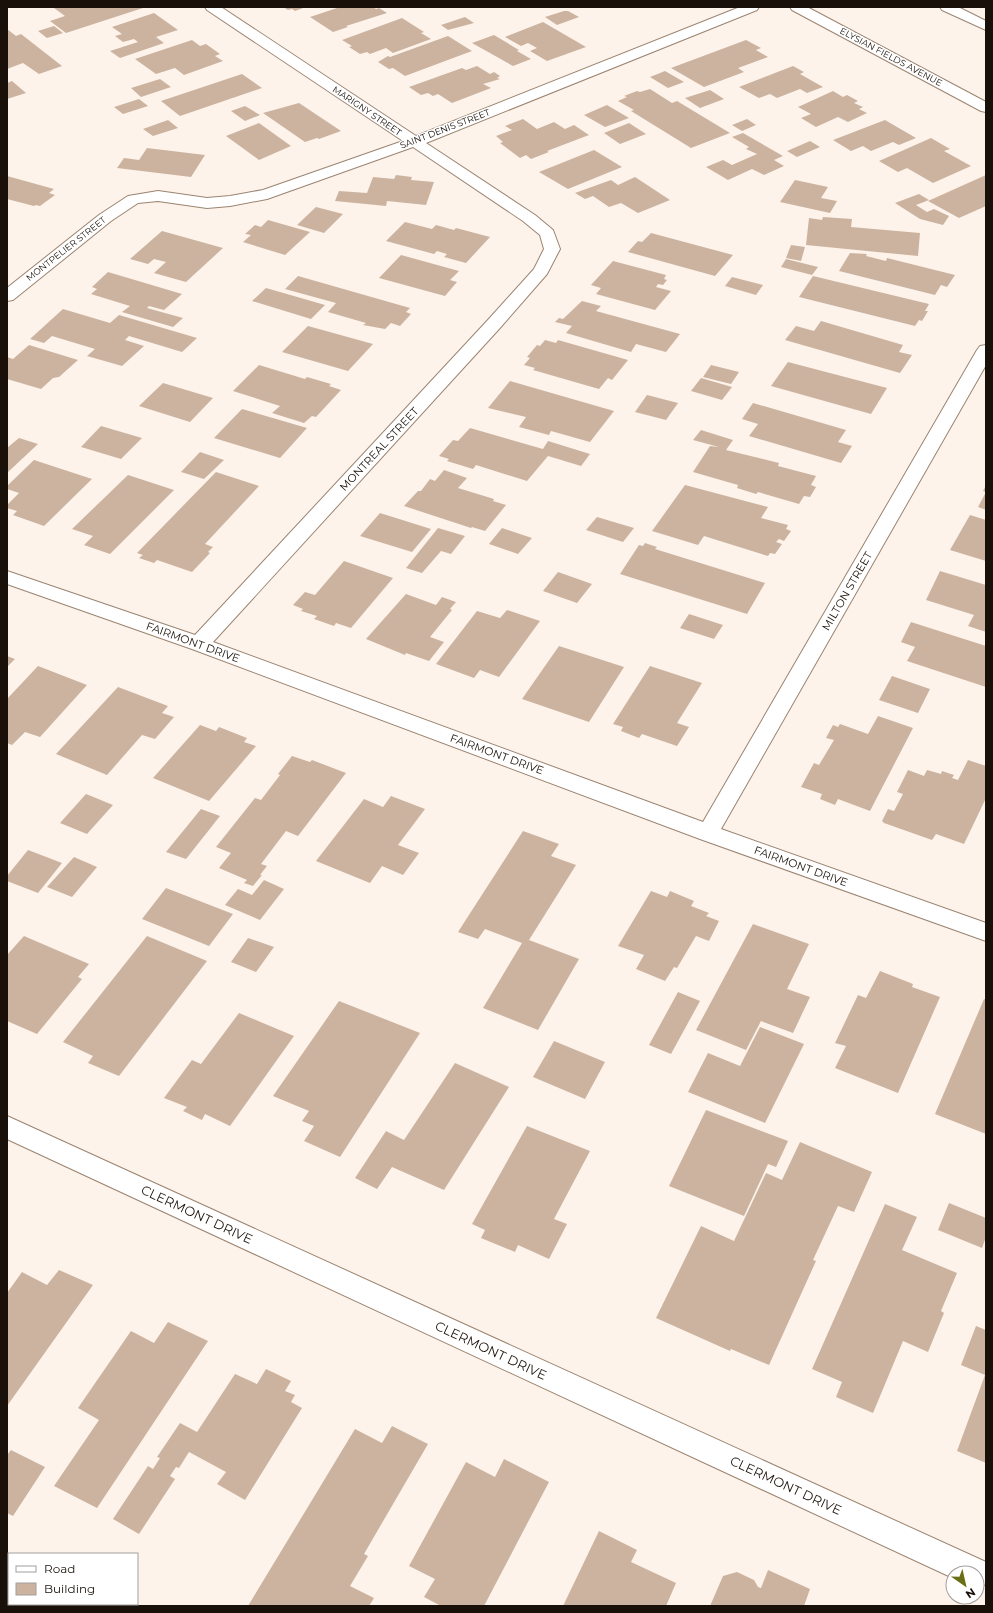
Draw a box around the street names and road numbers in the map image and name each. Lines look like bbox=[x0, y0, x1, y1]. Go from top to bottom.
street label: ELYSIAN FIELDS AVENUE bbox=[838, 25, 944, 88]
street label: MARIGNY STREET bbox=[331, 83, 405, 138]
street label: SAINT DENIS STREET bbox=[398, 106, 492, 151]
street label: MONTPELIER STREET bbox=[24, 214, 108, 283]
street label: MONTREAL STREET bbox=[337, 404, 422, 494]
street label: MILTON STREET bbox=[819, 549, 876, 633]
street label: FAIRMONT DRIVE bbox=[144, 619, 242, 665]
street label: FAIRMONT DRIVE bbox=[448, 731, 546, 777]
street label: FAIRMONT DRIVE bbox=[752, 843, 850, 889]
street label: CLERMONT DRIVE bbox=[139, 1181, 255, 1247]
street label: CLERMONT DRIVE bbox=[433, 1317, 549, 1383]
street label: CLERMONT DRIVE bbox=[728, 1452, 844, 1518]

